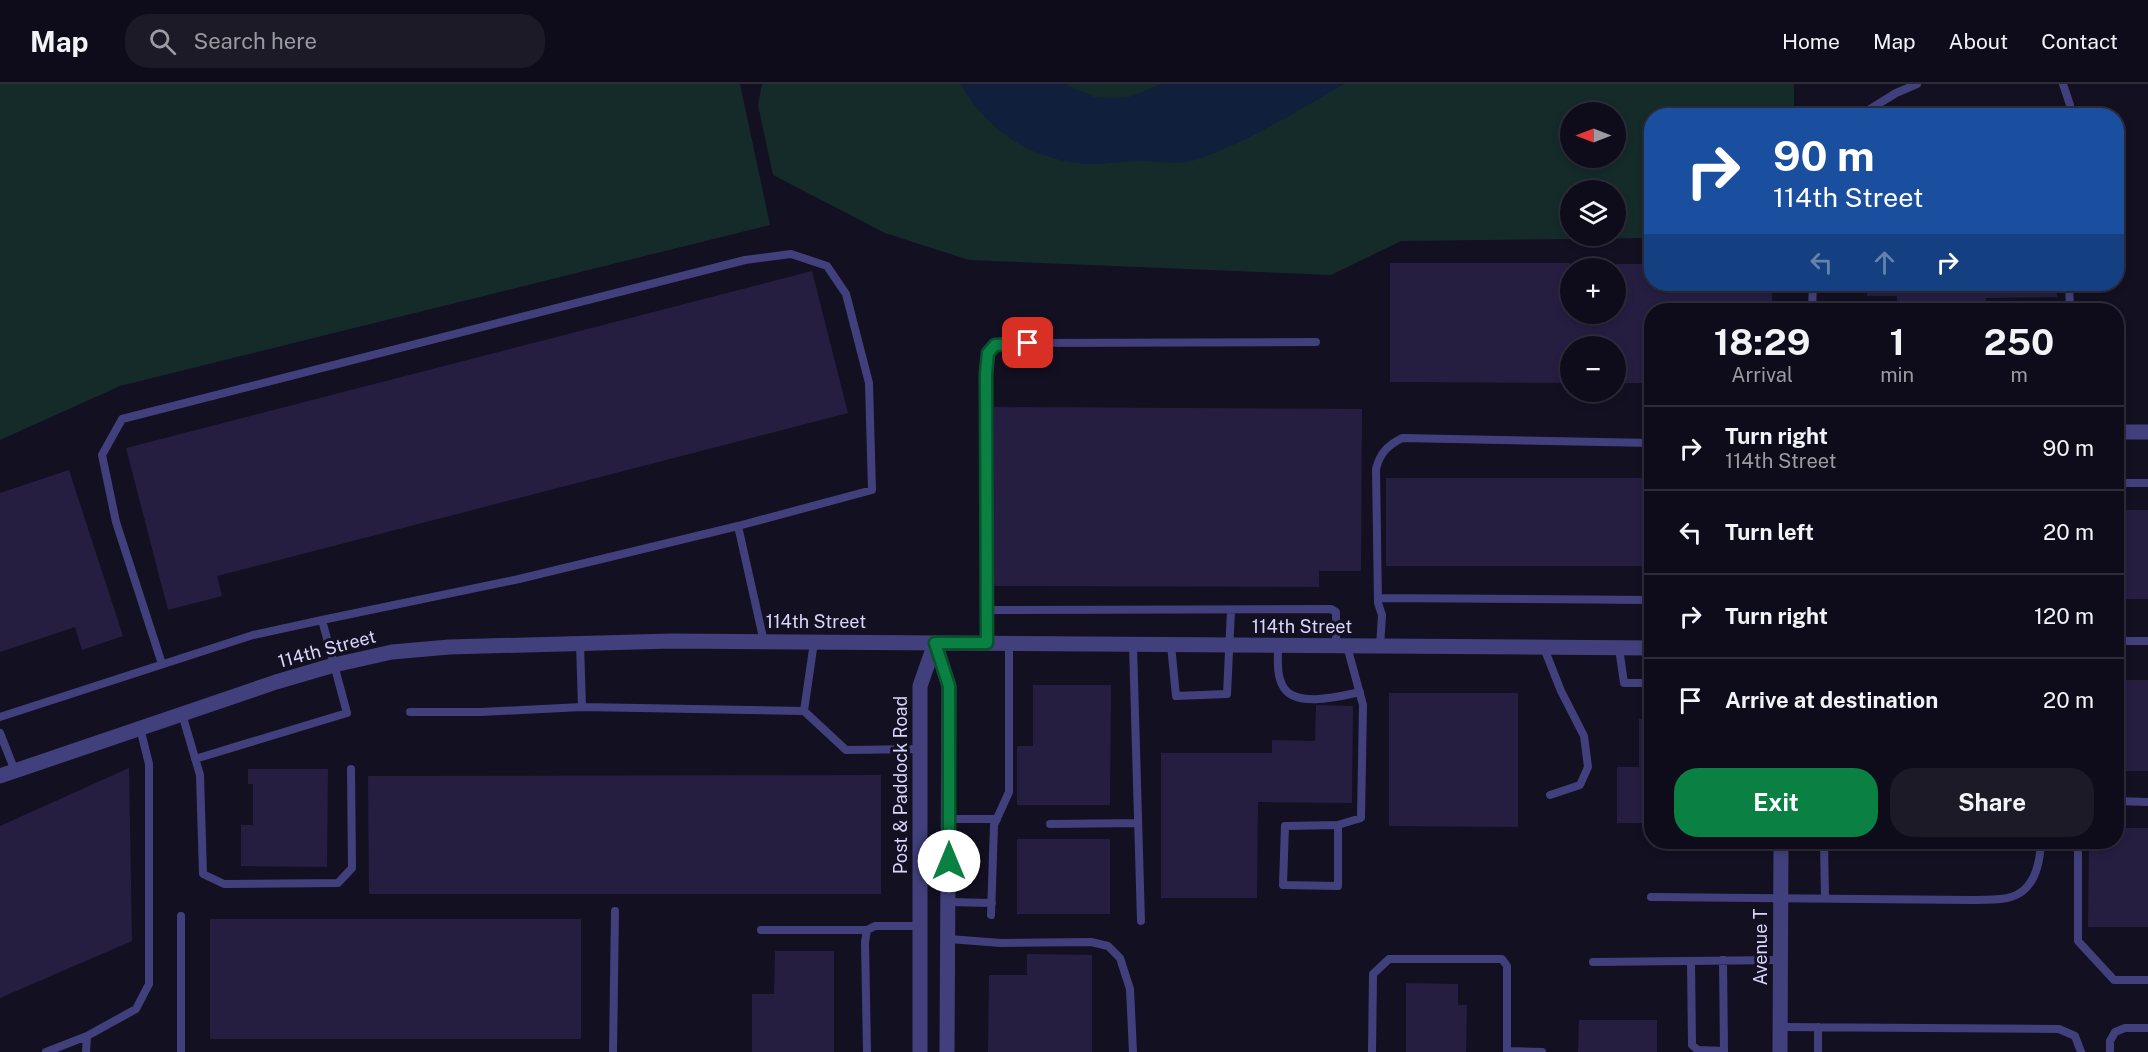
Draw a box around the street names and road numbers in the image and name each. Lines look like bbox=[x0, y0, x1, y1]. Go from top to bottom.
street label: 114th Street bbox=[766, 611, 866, 632]
street label: 114th Street bbox=[1252, 616, 1352, 637]
street label: 114th Street bbox=[276, 625, 378, 672]
street label: Post & Paddock Road bbox=[890, 696, 911, 874]
street label: Avenue T bbox=[1750, 908, 1771, 985]

